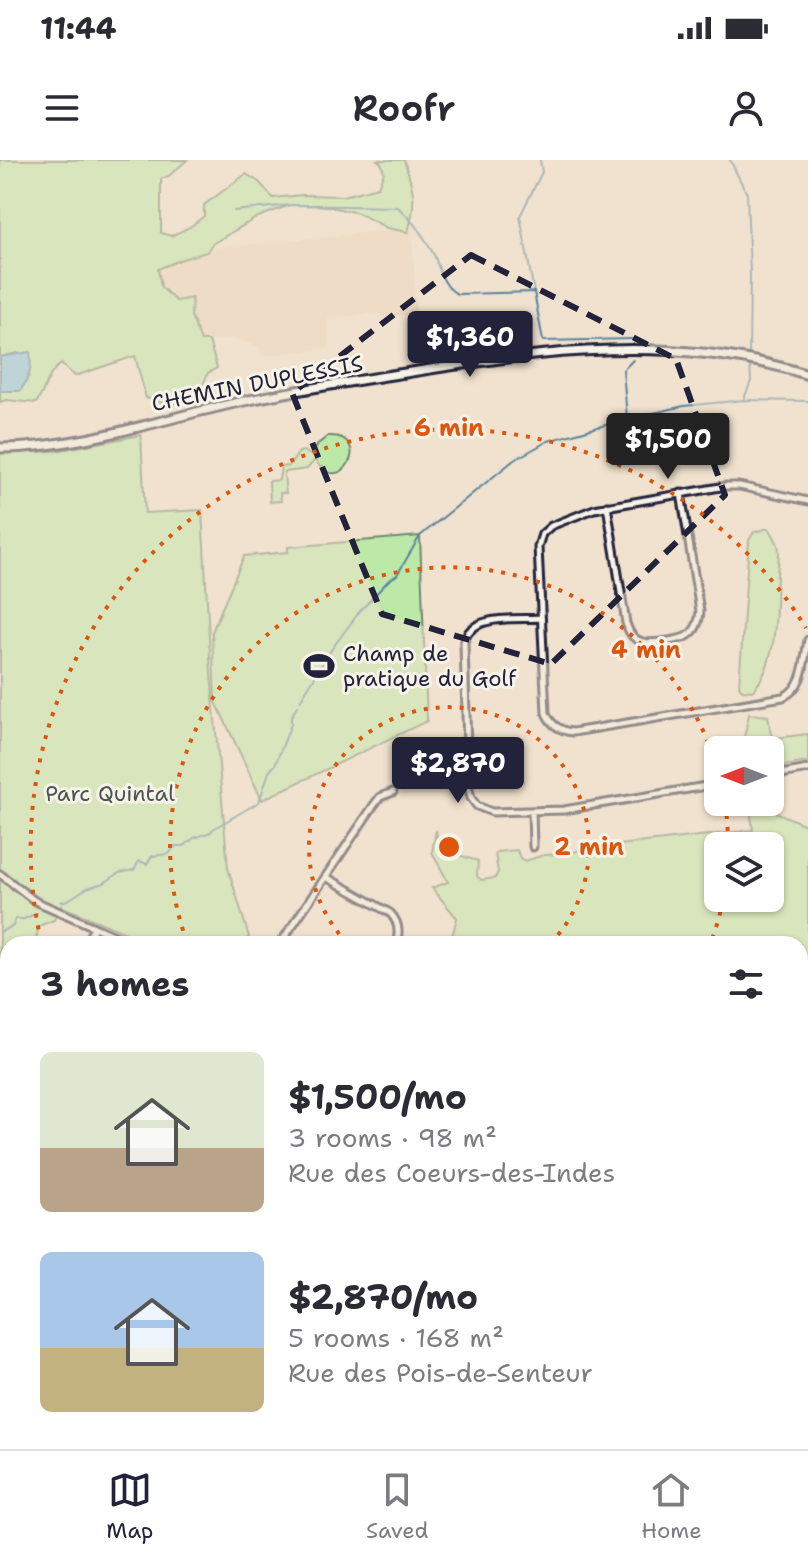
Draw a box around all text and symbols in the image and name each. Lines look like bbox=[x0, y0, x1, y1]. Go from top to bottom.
text: 11:44 bbox=[40, 8, 117, 49]
text: Roofr bbox=[353, 84, 455, 133]
icon: menu bbox=[40, 86, 84, 130]
icon: person bbox=[724, 86, 768, 130]
pin: $1,360 bbox=[405, 311, 535, 379]
text: $1,360 bbox=[426, 319, 514, 354]
street label: CHEMIN DUPLESSIS bbox=[149, 349, 365, 418]
text: 6 min bbox=[414, 412, 484, 444]
pin: $1,500 bbox=[603, 413, 733, 481]
text: $1,500 bbox=[624, 421, 712, 456]
text: 4 min bbox=[611, 634, 681, 666]
place label: Champ de pratique du Golf bbox=[343, 639, 517, 693]
sports icon: Champ de pratique du Golf bbox=[302, 649, 336, 683]
north arrow bbox=[704, 736, 784, 816]
map controls bbox=[704, 736, 784, 912]
pin: $2,870 bbox=[393, 737, 523, 805]
text: $2,870 bbox=[410, 745, 506, 780]
park label: Parc Quintal bbox=[45, 779, 175, 808]
text: 2 min bbox=[554, 831, 624, 863]
button: layers bbox=[704, 832, 784, 912]
centre of rings bbox=[435, 833, 463, 861]
text: 3 homes bbox=[40, 961, 189, 1007]
icon: filters bbox=[724, 962, 768, 1006]
text: $1,500/mo bbox=[288, 1074, 467, 1120]
icon: home bbox=[104, 1084, 200, 1180]
text: 3 rooms · 98 m² bbox=[288, 1120, 497, 1155]
text: Rue des Coeurs-des-Indes bbox=[288, 1155, 615, 1190]
text: $2,870/mo bbox=[288, 1274, 478, 1320]
icon: home bbox=[104, 1284, 200, 1380]
text: 5 rooms · 168 m² bbox=[288, 1320, 504, 1355]
text: Rue des Pois-de-Senteur bbox=[288, 1355, 593, 1390]
tab: Map bbox=[106, 1468, 153, 1545]
tab: Saved bbox=[366, 1468, 429, 1545]
tab: Home bbox=[641, 1468, 702, 1545]

